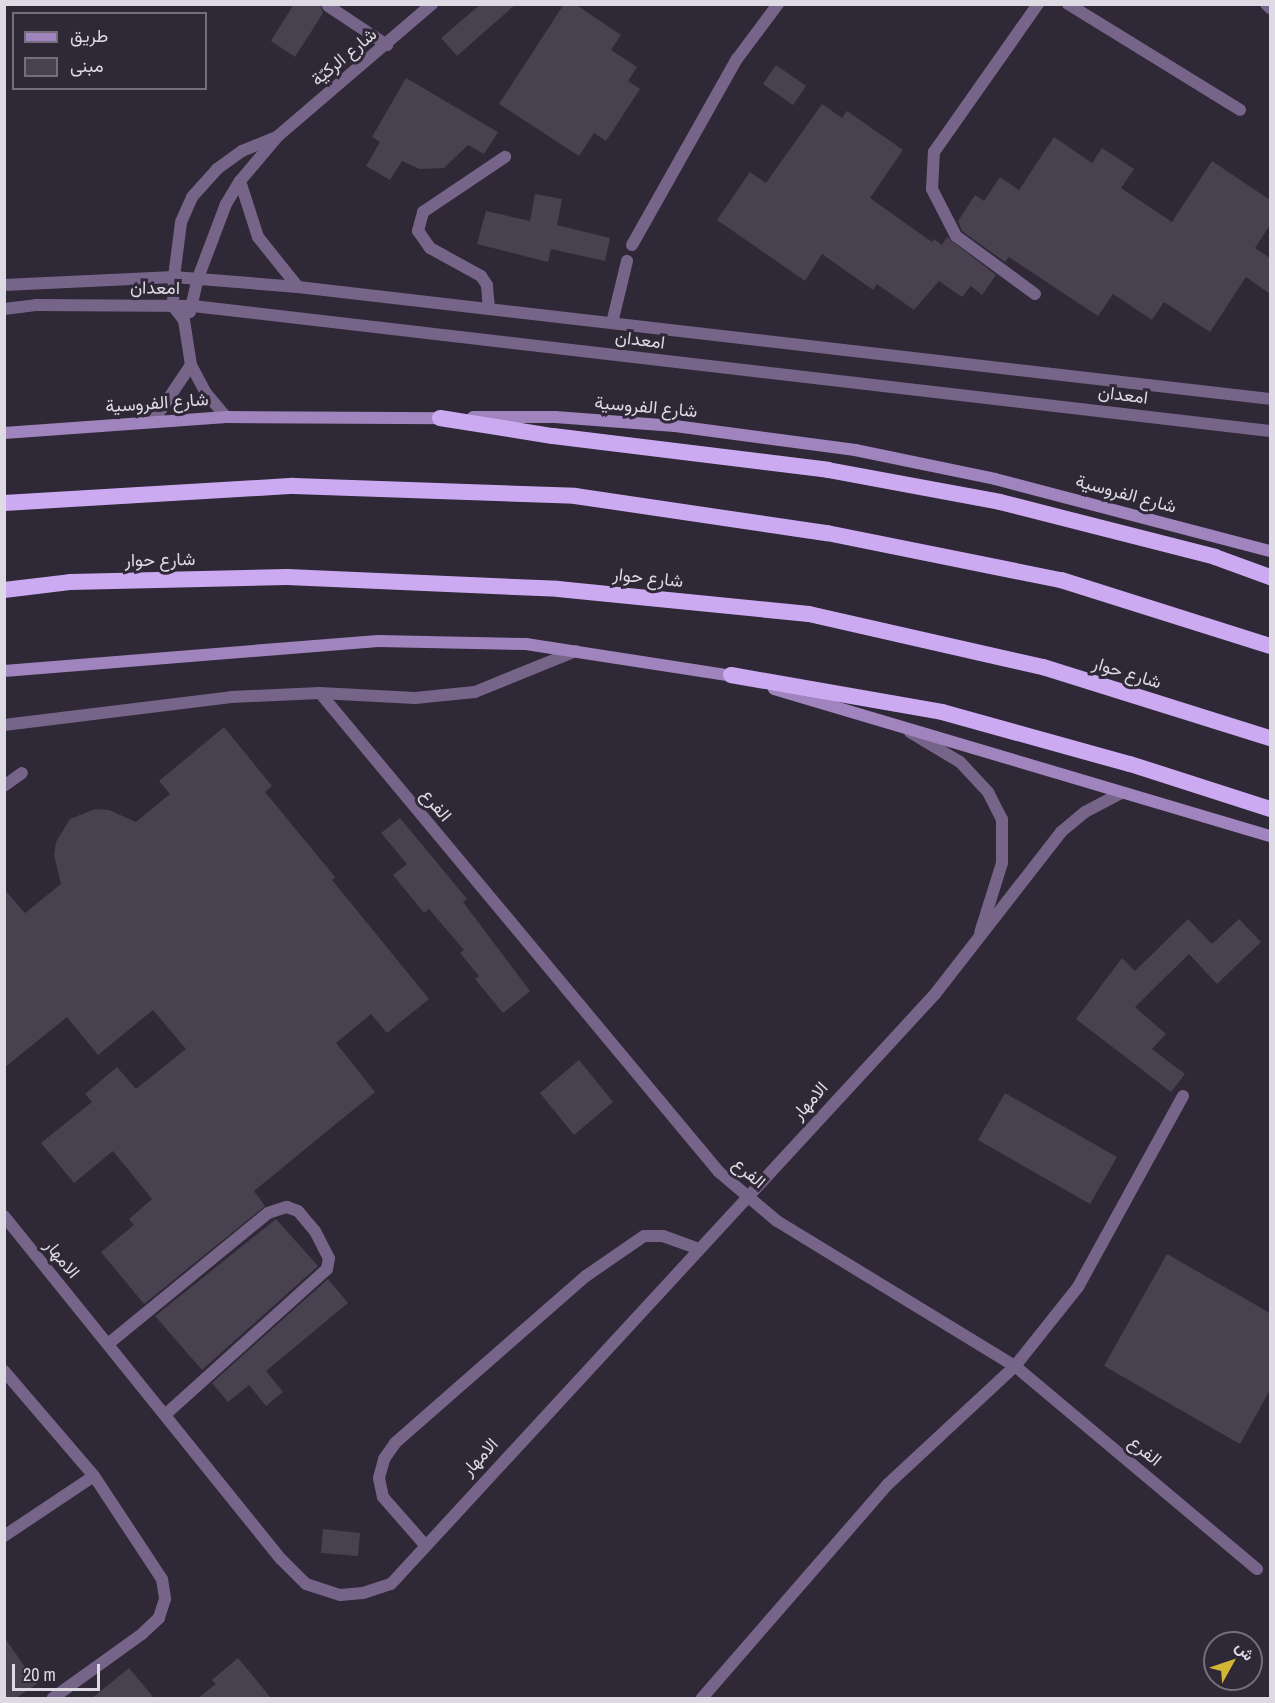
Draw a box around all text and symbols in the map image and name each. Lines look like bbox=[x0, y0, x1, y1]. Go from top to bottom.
legend bbox=[12, 12, 207, 90]
text: طريق bbox=[70, 23, 108, 48]
street label: شارع الركيّة bbox=[307, 23, 381, 91]
text: مبنى bbox=[70, 53, 104, 78]
street label: امعدان bbox=[130, 277, 180, 299]
street label: امعدان bbox=[614, 326, 666, 354]
street label: امعدان bbox=[1097, 381, 1149, 409]
street label: شارع الفروسية bbox=[105, 389, 209, 417]
street label: شارع الفروسية bbox=[594, 392, 698, 422]
street label: شارع الفروسية bbox=[1073, 470, 1179, 518]
street label: شارع حوار bbox=[124, 549, 196, 571]
street label: شارع حوار bbox=[612, 564, 684, 592]
street label: شارع حوار bbox=[1090, 652, 1164, 694]
street label: الفرع bbox=[416, 784, 456, 826]
street label: الامهار bbox=[787, 1077, 833, 1125]
street label: الفرع bbox=[728, 1153, 770, 1193]
street label: الامهار bbox=[40, 1235, 84, 1283]
street label: الفرع bbox=[1124, 1431, 1166, 1471]
street label: الامهار bbox=[457, 1434, 503, 1480]
north arrow bbox=[1203, 1631, 1263, 1691]
text: ش bbox=[1231, 1636, 1260, 1665]
scale bar bbox=[15, 1652, 104, 1690]
text: 20 m bbox=[23, 1662, 56, 1687]

